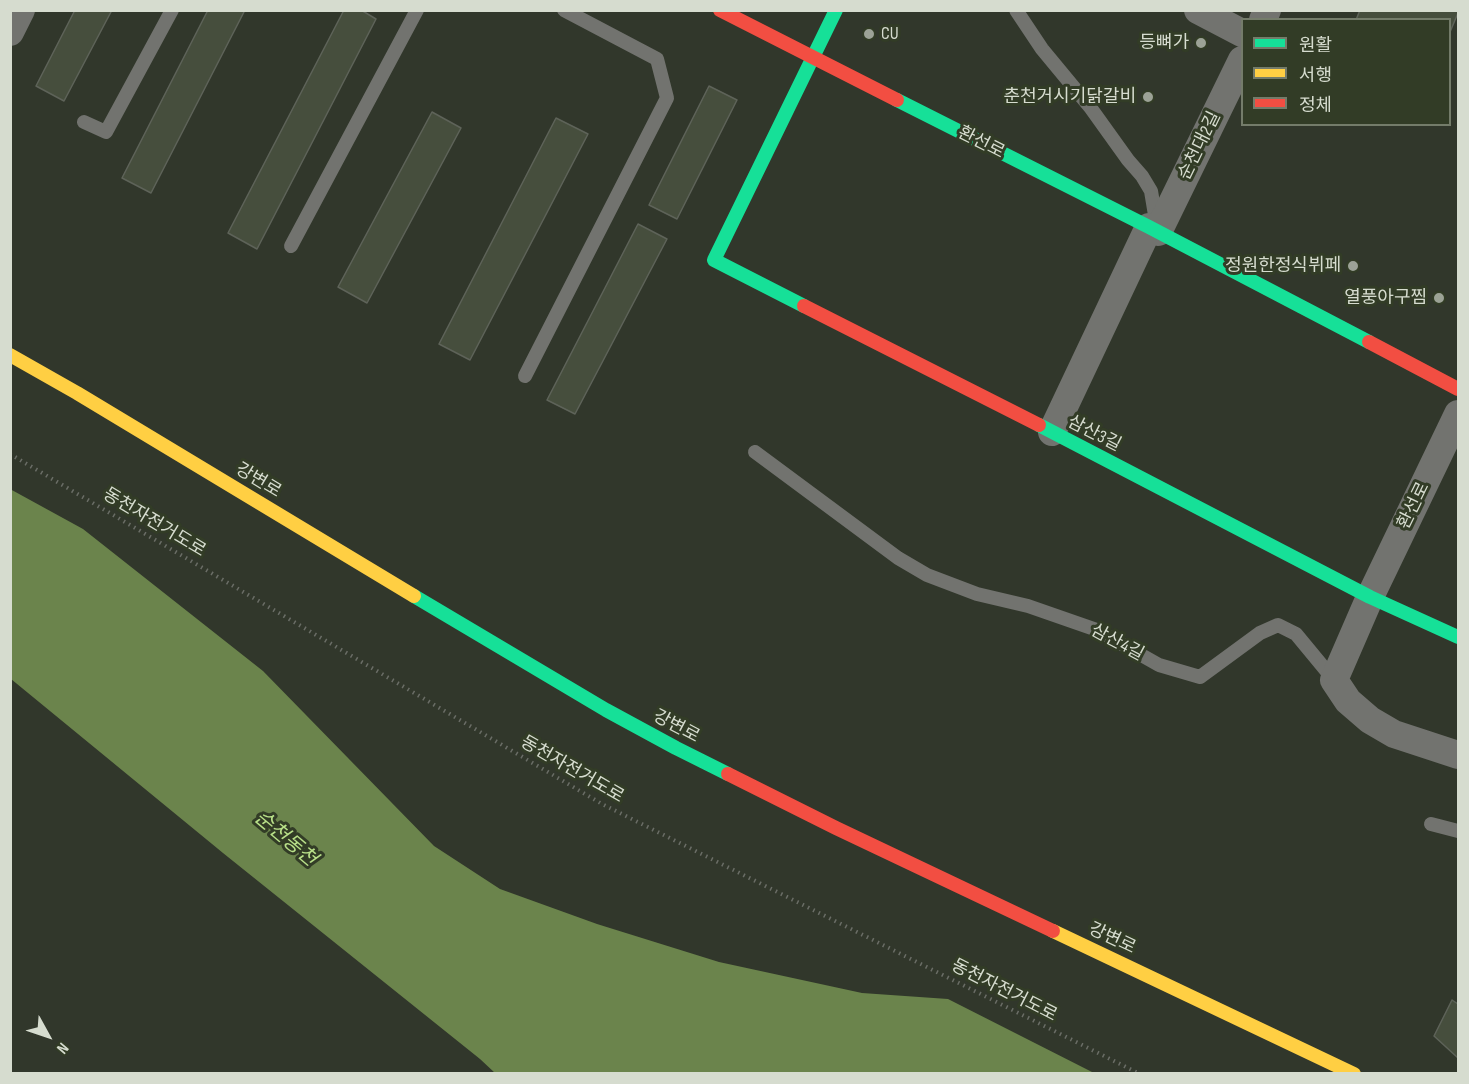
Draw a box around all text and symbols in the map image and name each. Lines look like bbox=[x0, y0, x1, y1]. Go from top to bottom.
legend bbox=[1241, 18, 1451, 126]
place label: CU bbox=[881, 23, 899, 45]
marker: CU bbox=[862, 27, 876, 41]
place label: 등뼈가 bbox=[1139, 32, 1189, 54]
text: 원활 bbox=[1299, 35, 1332, 56]
marker: 등뼈가 bbox=[1194, 36, 1208, 50]
text: 서행 bbox=[1299, 65, 1332, 86]
place label: 춘천거시기닭갈비 bbox=[1004, 86, 1136, 108]
marker: 춘천거시기닭갈비 bbox=[1141, 90, 1155, 104]
text: 정체 bbox=[1299, 95, 1332, 116]
street label: 순천대2길 bbox=[1174, 108, 1226, 184]
street label: 환선로 bbox=[954, 122, 1008, 164]
place label: 정원한정식뷔페 bbox=[1225, 255, 1341, 277]
marker: 정원한정식뷔페 bbox=[1346, 259, 1360, 273]
place label: 열풍아구찜 bbox=[1344, 287, 1427, 309]
marker: 열풍아구찜 bbox=[1432, 291, 1446, 305]
street label: 삼산3길 bbox=[1064, 411, 1124, 457]
street label: 강변로 bbox=[231, 459, 285, 503]
street label: 환선로 bbox=[1393, 479, 1435, 533]
street label: 동천자전거도로 bbox=[99, 484, 209, 562]
street label: 삼산4길 bbox=[1087, 620, 1147, 666]
street label: 강변로 bbox=[649, 706, 703, 748]
street label: 동천자전거도로 bbox=[516, 732, 628, 808]
water label: 순천동천 bbox=[249, 806, 321, 872]
street label: 강변로 bbox=[1085, 919, 1139, 959]
street label: 동천자전거도로 bbox=[947, 955, 1061, 1027]
north arrow bbox=[18, 1006, 78, 1066]
text: N bbox=[52, 1039, 72, 1057]

